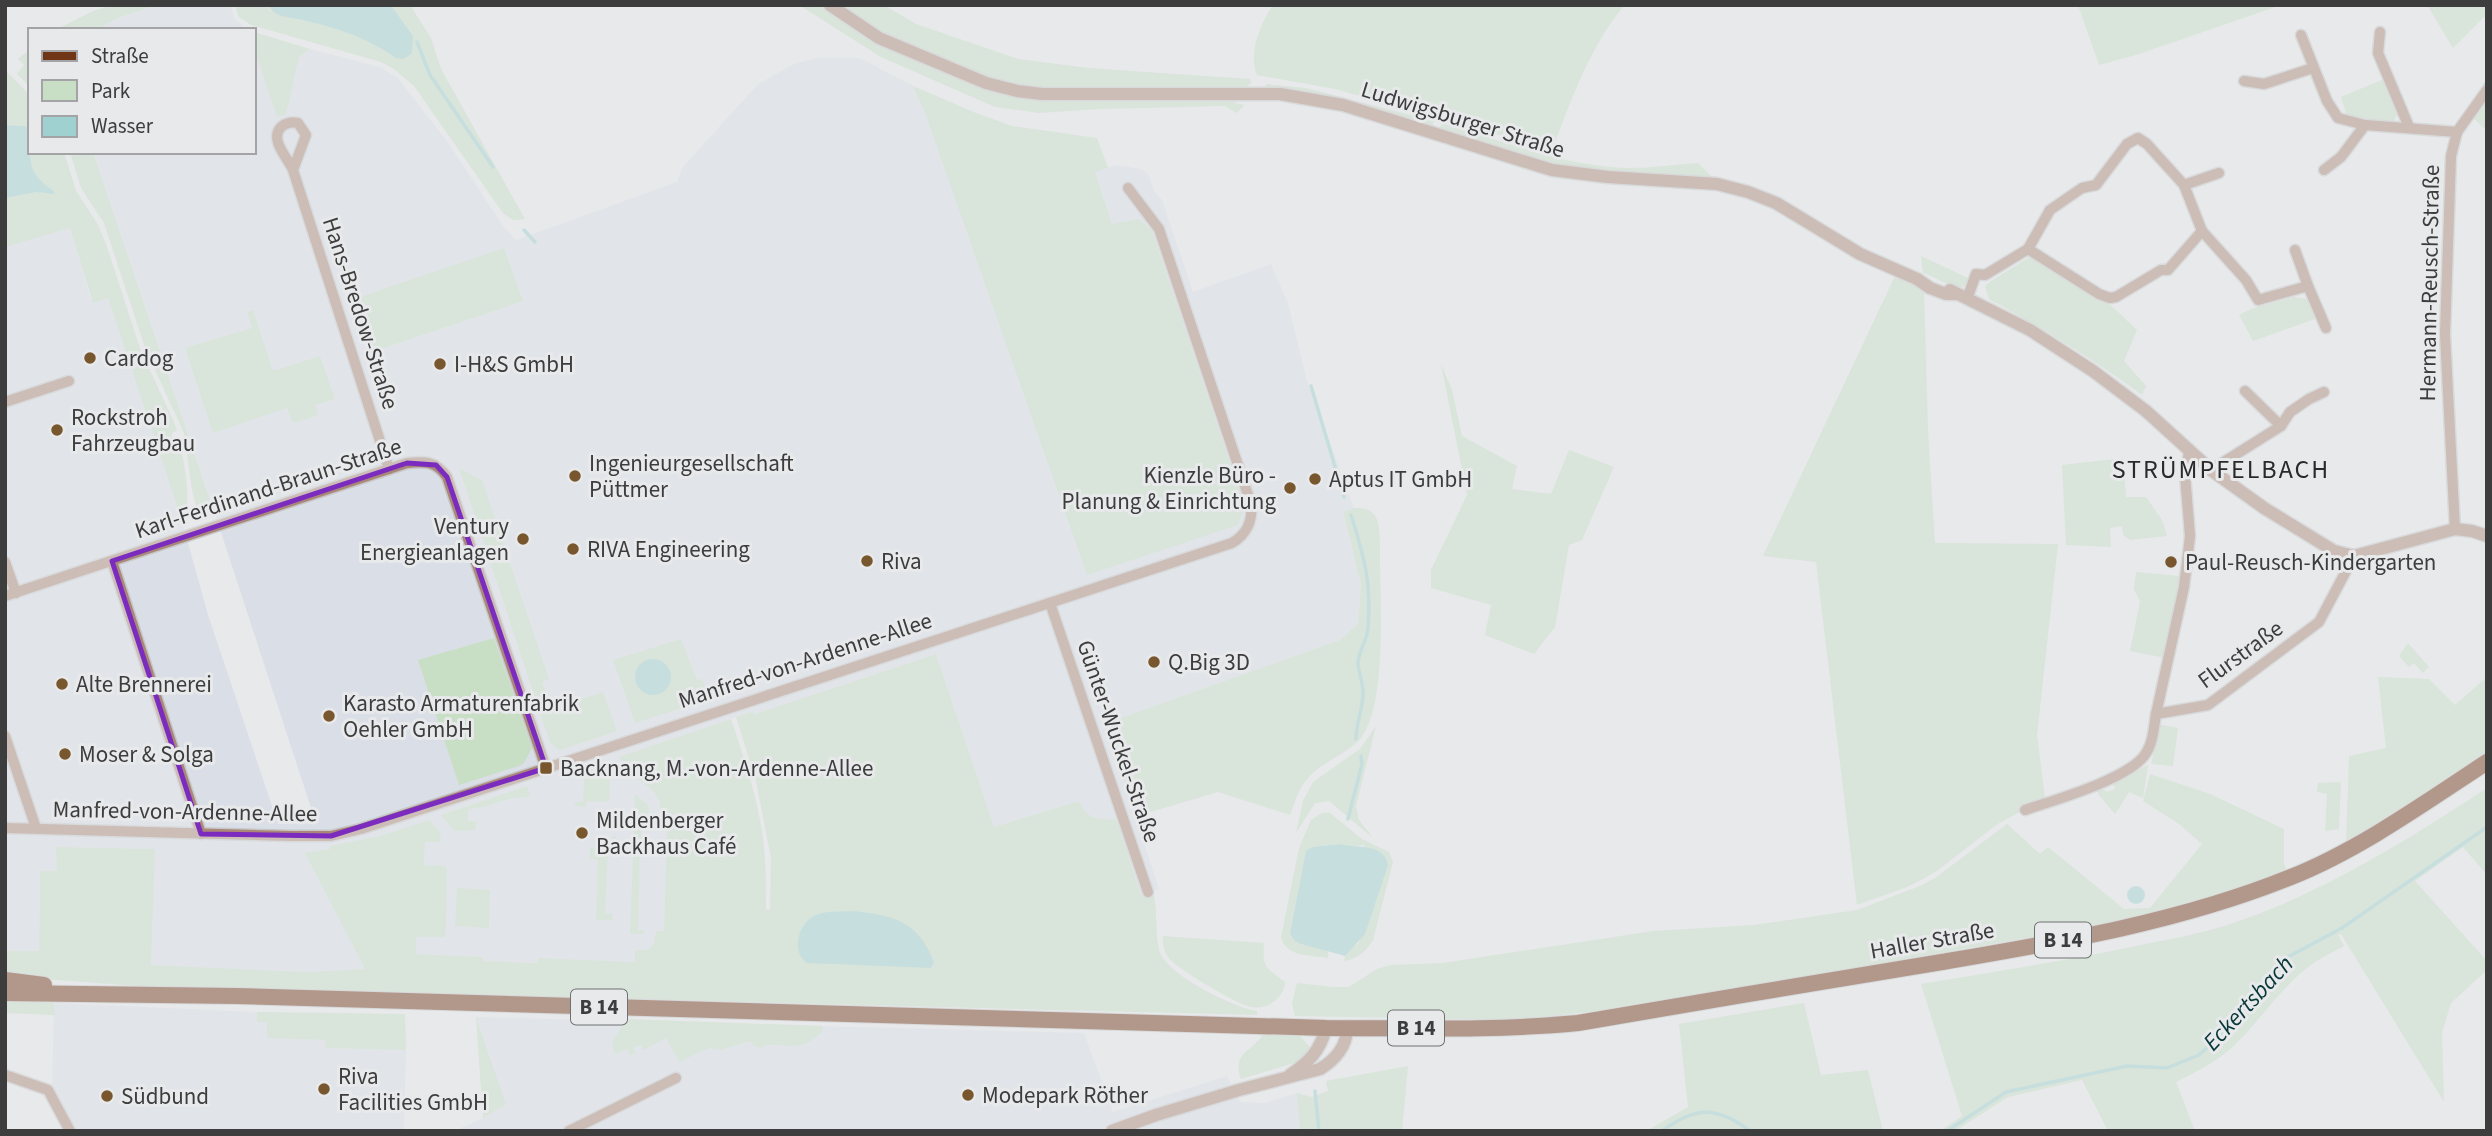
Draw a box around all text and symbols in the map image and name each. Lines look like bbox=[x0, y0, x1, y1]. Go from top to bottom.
legend bbox=[28, 28, 256, 154]
text: Straße bbox=[91, 41, 149, 71]
street label: Ludwigsburger Straße bbox=[1357, 73, 1569, 166]
text: Park bbox=[91, 76, 131, 106]
text: Wasser bbox=[91, 111, 154, 141]
street label: Hermann-Reusch-Straße bbox=[2411, 164, 2448, 402]
street label: Hans-Bredow-Straße bbox=[314, 213, 407, 414]
place label: Cardog bbox=[104, 342, 174, 375]
place label: I-H&S GmbH bbox=[454, 348, 574, 381]
marker: Cardog bbox=[82, 350, 98, 366]
marker: I-H&S GmbH bbox=[432, 356, 448, 372]
place label: Rockstroh Fahrzeugbau bbox=[71, 401, 195, 460]
marker: Rockstroh Fahrzeugbau bbox=[49, 422, 65, 438]
street label: Karl-Ferdinand-Braun-Straße bbox=[130, 430, 406, 547]
place label: Ingenieurgesellschaft Püttmer bbox=[589, 447, 794, 506]
district label: STRÜMPFELBACH bbox=[2112, 451, 2330, 488]
place label: Kienzle Büro - Planung & Einrichtung bbox=[1062, 459, 1276, 518]
place label: Aptus IT GmbH bbox=[1329, 463, 1472, 496]
marker: Ingenieurgesellschaft Püttmer bbox=[567, 468, 583, 484]
marker: Aptus IT GmbH bbox=[1307, 471, 1323, 487]
marker: Kienzle Büro - Planung & Einrichtung bbox=[1282, 480, 1298, 496]
place label: Ventury Energieanlagen bbox=[360, 510, 509, 569]
marker: Ventury Energieanlagen bbox=[515, 531, 531, 547]
place label: RIVA Engineering bbox=[587, 533, 750, 566]
marker: RIVA Engineering bbox=[565, 541, 581, 557]
place label: Riva bbox=[881, 545, 922, 578]
place label: Paul-Reusch-Kindergarten bbox=[2185, 546, 2436, 579]
marker: Riva bbox=[859, 553, 875, 569]
marker: Paul-Reusch-Kindergarten bbox=[2163, 554, 2179, 570]
street label: Manfred-von-Ardenne-Allee bbox=[674, 604, 936, 717]
street label: Flurstraße bbox=[2191, 612, 2290, 697]
street label: Günter-Wuckel-Straße bbox=[1068, 636, 1169, 847]
place label: Q.Big 3D bbox=[1168, 646, 1250, 679]
marker: Q.Big 3D bbox=[1146, 654, 1162, 670]
place label: Alte Brennerei bbox=[76, 668, 212, 701]
marker: Alte Brennerei bbox=[54, 676, 70, 692]
place label: Karasto Armaturenfabrik Oehler GmbH bbox=[343, 687, 580, 746]
marker: Karasto Armaturenfabrik Oehler GmbH bbox=[321, 708, 337, 724]
place label: Moser & Solga bbox=[79, 738, 214, 771]
marker: Moser & Solga bbox=[57, 746, 73, 762]
place label: Backnang, M.-von-Ardenne-Allee bbox=[560, 752, 873, 785]
marker: Backnang, M.-von-Ardenne-Allee bbox=[538, 760, 554, 776]
street label: Manfred-von-Ardenne-Allee bbox=[52, 793, 318, 830]
place label: Mildenberger Backhaus Café bbox=[596, 804, 736, 863]
marker: Mildenberger Backhaus Café bbox=[574, 825, 590, 841]
street label: Haller Straße bbox=[1867, 913, 1997, 968]
road number: B 14 bbox=[2035, 922, 2091, 958]
water label: Eckertsbach bbox=[2195, 948, 2302, 1059]
road number: B 14 bbox=[571, 990, 627, 1024]
road number: B 14 bbox=[1388, 1010, 1444, 1046]
place label: Riva Facilities GmbH bbox=[338, 1060, 488, 1119]
place label: Modepark Röther bbox=[982, 1079, 1149, 1112]
place label: Südbund bbox=[121, 1080, 209, 1113]
marker: Riva Facilities GmbH bbox=[316, 1081, 332, 1097]
marker: Modepark Röther bbox=[960, 1087, 976, 1103]
marker: Südbund bbox=[99, 1088, 115, 1104]

